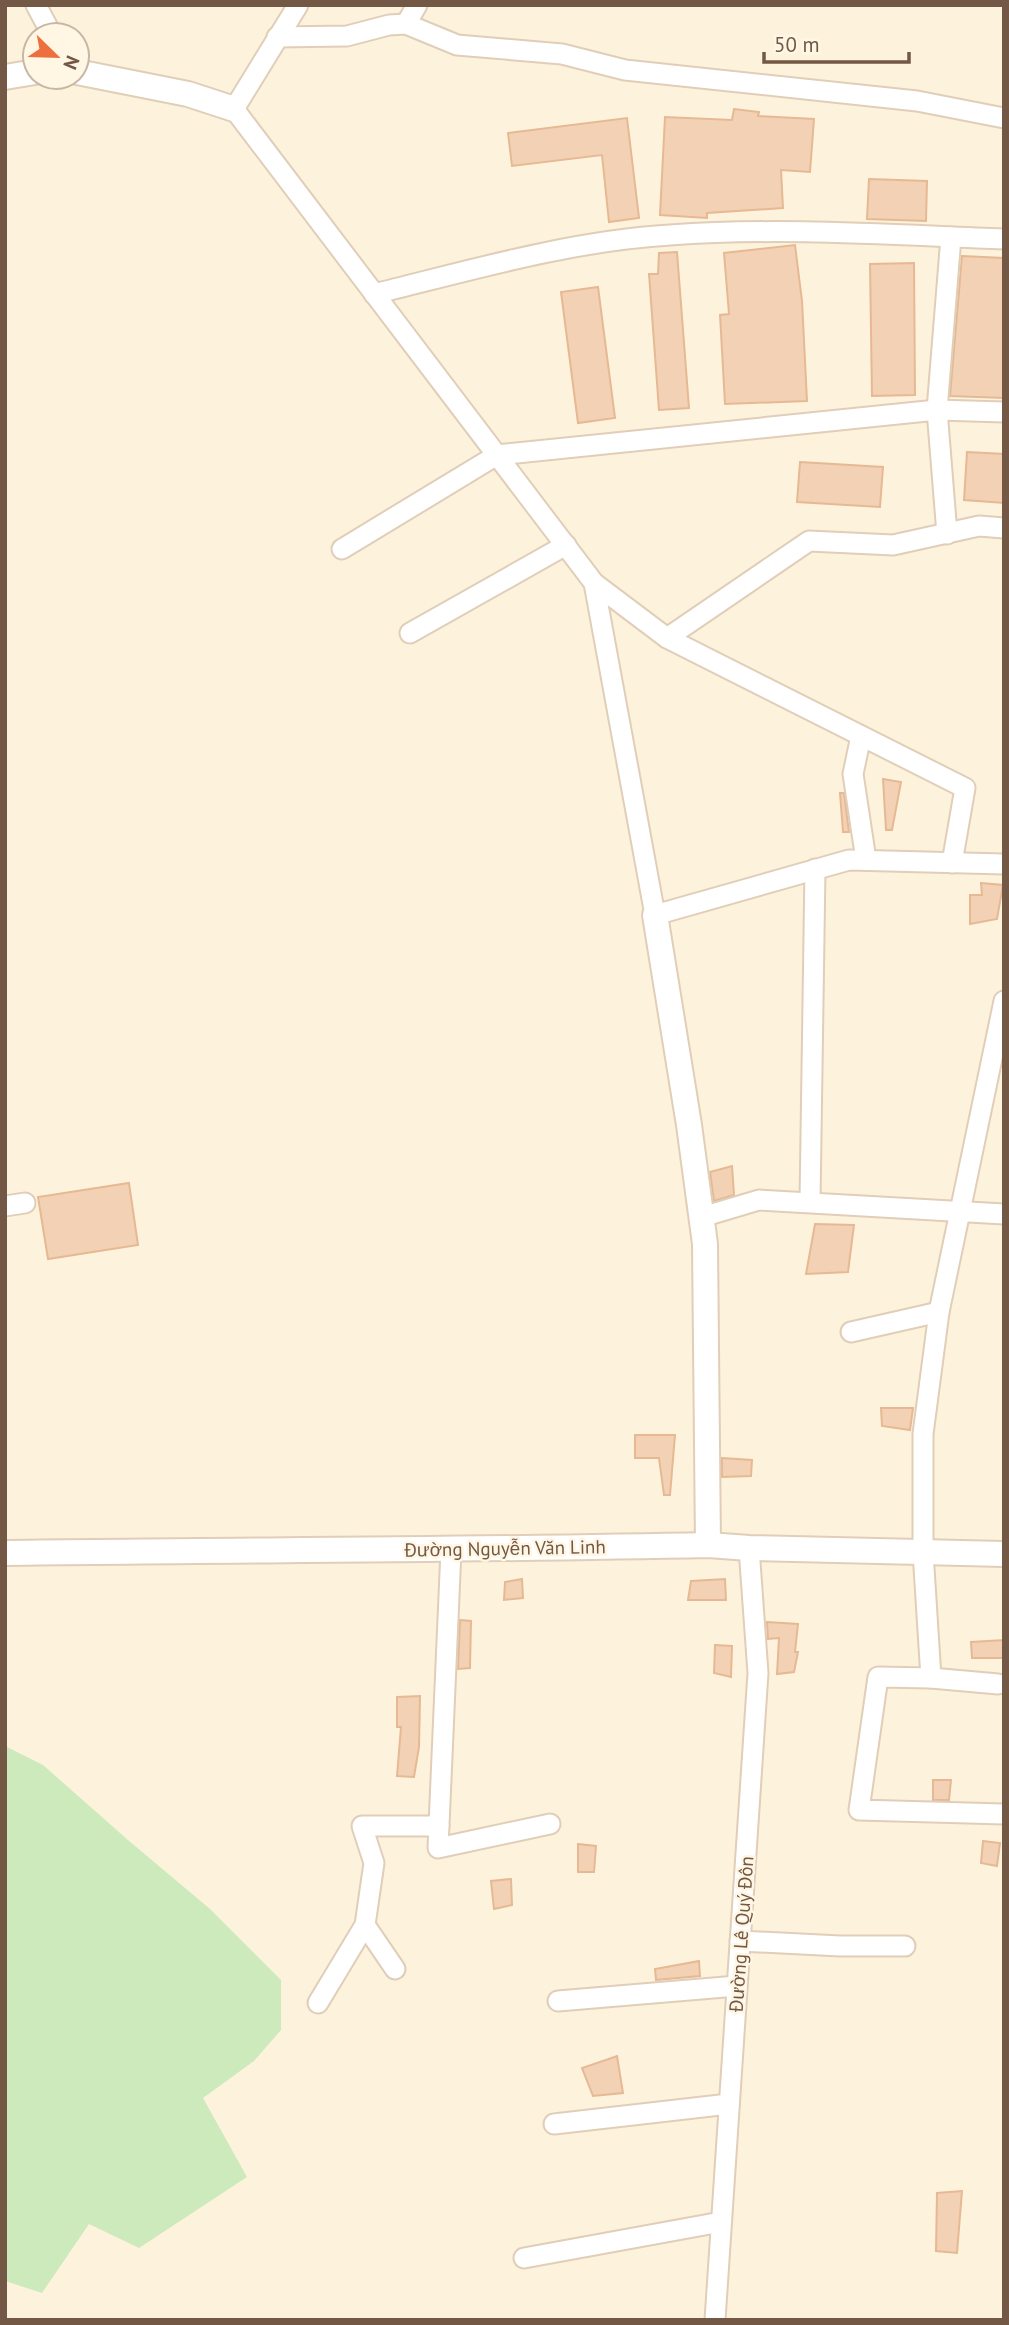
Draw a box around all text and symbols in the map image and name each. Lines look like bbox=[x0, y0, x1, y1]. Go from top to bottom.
north arrow bbox=[21, 21, 91, 91]
scale bar bbox=[764, 21, 909, 65]
text: 50 m bbox=[774, 31, 820, 58]
text: N bbox=[58, 52, 85, 73]
street label: Đường Nguyễn Văn Linh bbox=[403, 1534, 606, 1562]
street label: Đường Lê Quý Đôn bbox=[724, 1855, 758, 2014]

